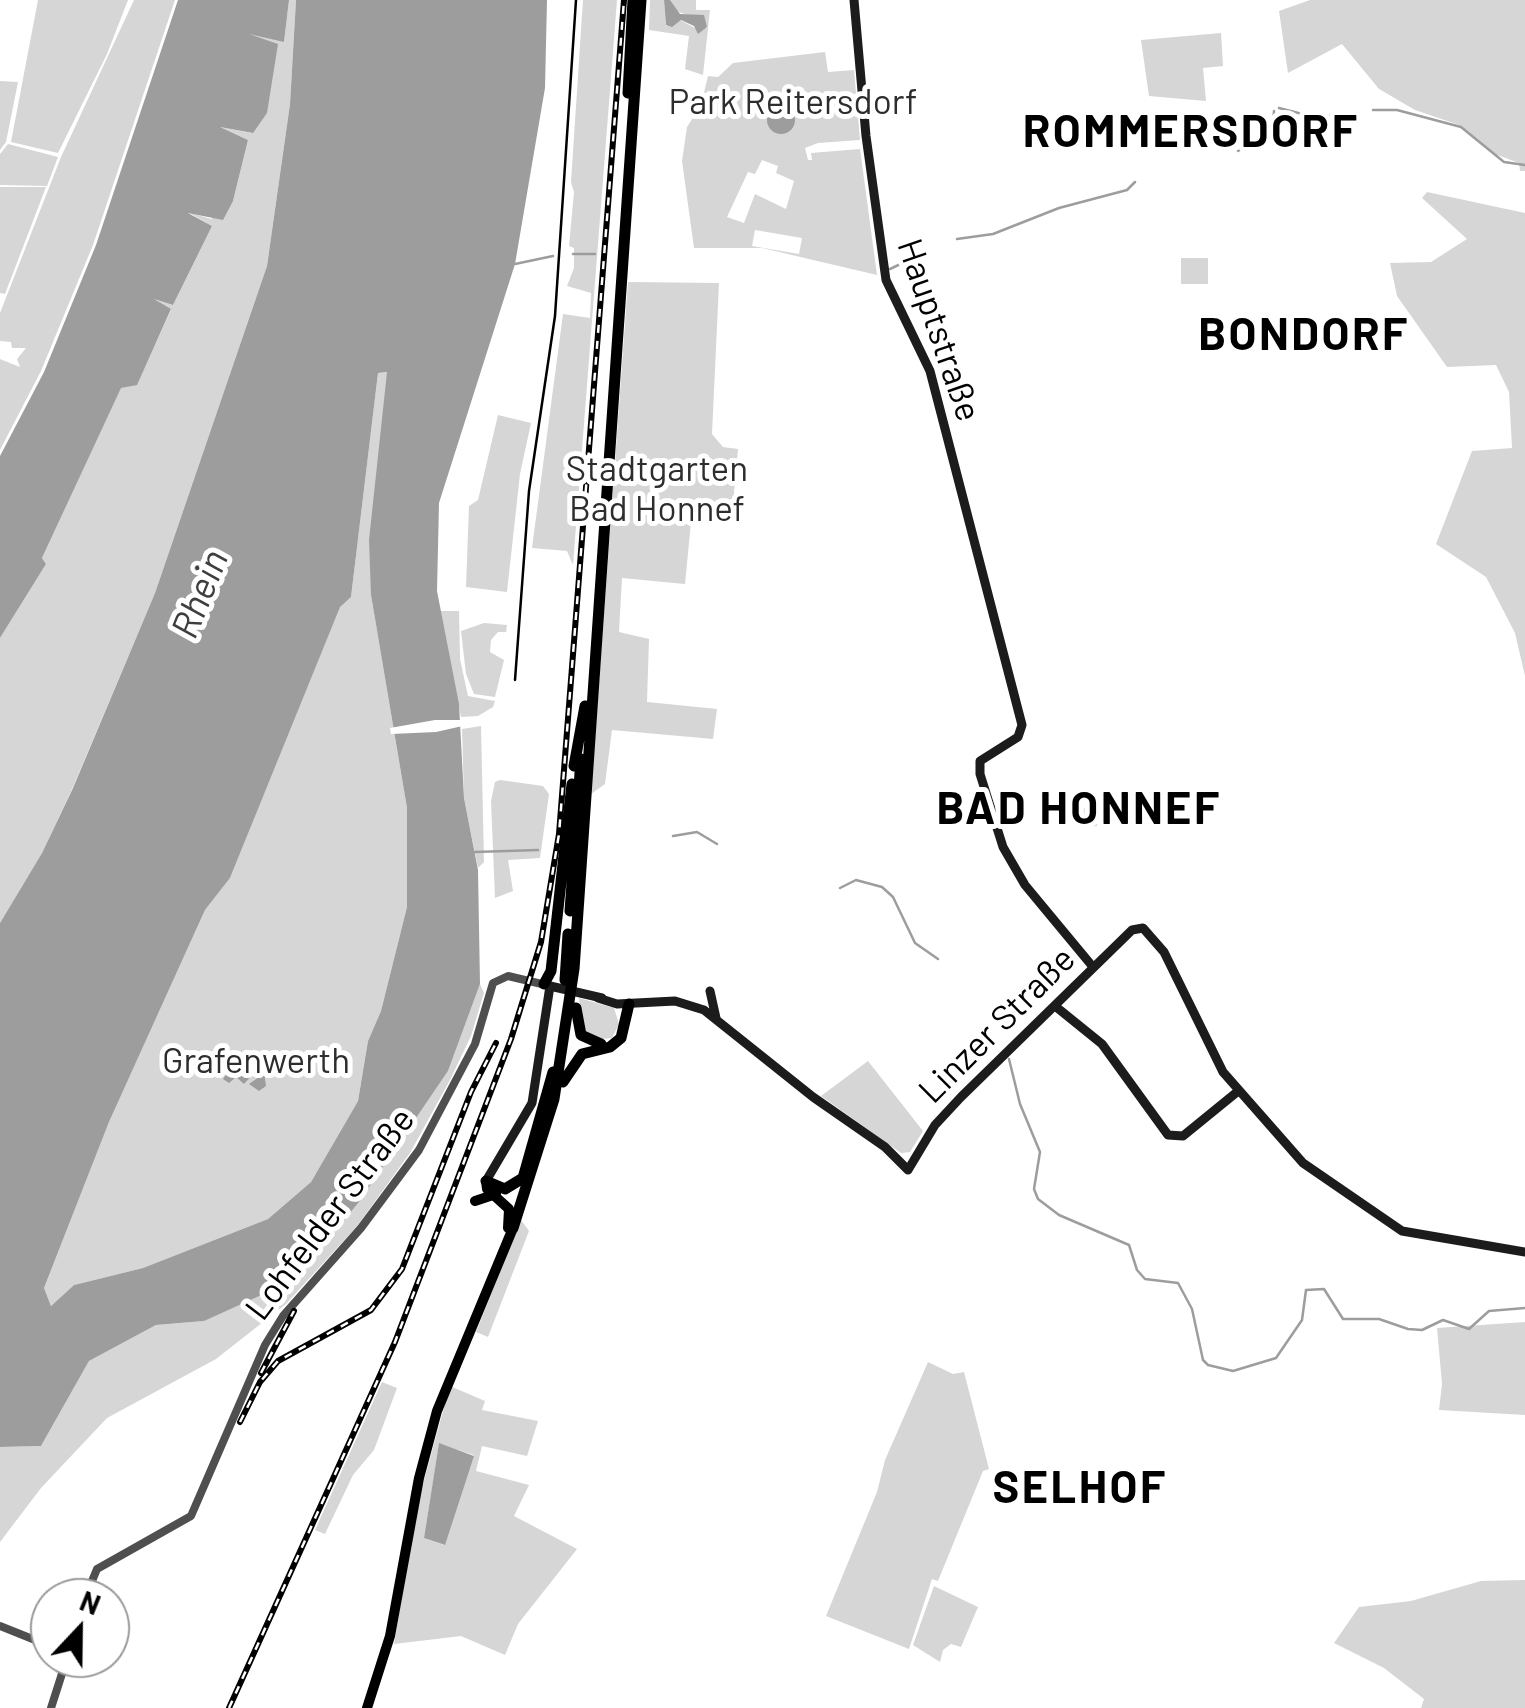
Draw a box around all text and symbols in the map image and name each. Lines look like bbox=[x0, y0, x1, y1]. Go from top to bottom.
park label: Park Reitersdorf bbox=[669, 81, 917, 123]
district label: ROMMERSDORF bbox=[1023, 105, 1359, 159]
street label: Hauptstraße bbox=[888, 233, 990, 427]
district label: BONDORF bbox=[1198, 308, 1410, 362]
park label: Stadtgarten Bad Honnef bbox=[566, 448, 748, 530]
water label: Rhein bbox=[162, 543, 238, 645]
district label: BAD HONNEF bbox=[936, 782, 1222, 836]
street label: Linzer Straße bbox=[910, 938, 1084, 1112]
park label: Grafenwerth bbox=[162, 1040, 350, 1082]
street label: Lohfelder Straße bbox=[237, 1100, 423, 1328]
district label: SELHOF bbox=[992, 1461, 1168, 1515]
north arrow bbox=[30, 1578, 130, 1678]
text: N bbox=[75, 1583, 105, 1621]

